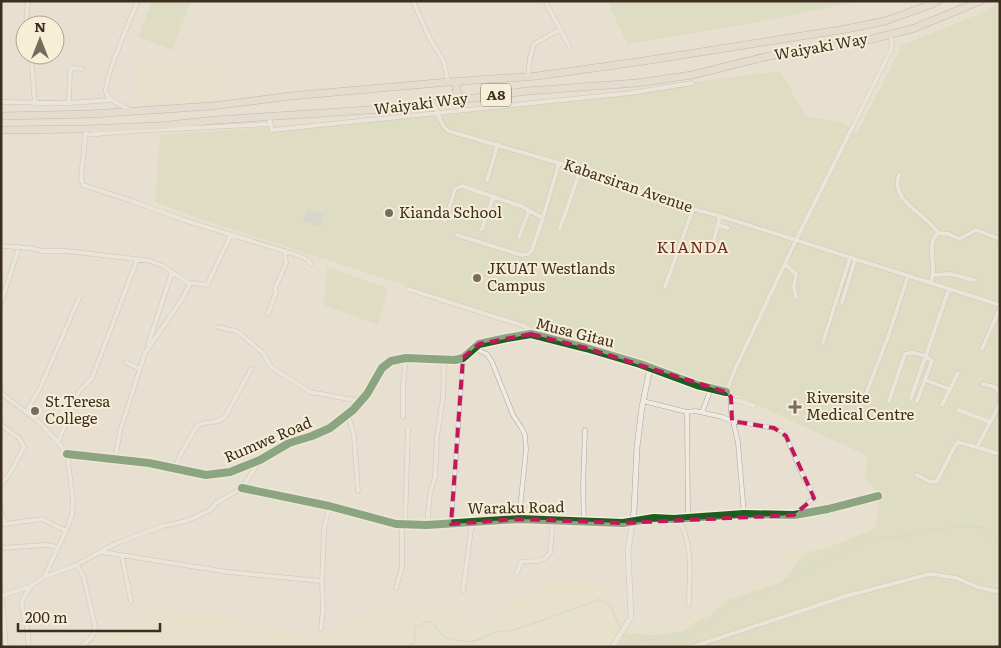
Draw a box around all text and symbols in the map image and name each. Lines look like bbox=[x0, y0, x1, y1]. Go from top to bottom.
north arrow bbox=[15, 15, 65, 65]
text: N bbox=[34, 16, 46, 36]
street label: Waiyaki Way bbox=[772, 26, 870, 65]
road number: A8 bbox=[481, 84, 511, 106]
street label: Waiyaki Way bbox=[373, 85, 469, 120]
street label: Kabarsiran Avenue bbox=[561, 152, 696, 218]
place label: Kianda School bbox=[399, 200, 502, 223]
marker: Kianda School bbox=[383, 207, 395, 219]
district label: KIANDA bbox=[657, 234, 729, 258]
place label: JKUAT Westlands Campus bbox=[487, 256, 615, 296]
marker: JKUAT Westlands Campus bbox=[471, 272, 483, 284]
street label: Musa Gitau bbox=[533, 311, 618, 353]
place label: Riversite Medical Centre bbox=[806, 385, 915, 425]
place label: St.Teresa College bbox=[45, 389, 111, 429]
marker: Riversite Medical Centre bbox=[788, 400, 802, 414]
marker: St.Teresa College bbox=[29, 405, 41, 417]
street label: Rumwe Road bbox=[220, 410, 315, 467]
street label: Waraku Road bbox=[467, 494, 565, 519]
scale bar bbox=[18, 600, 160, 632]
text: 200 m bbox=[25, 605, 68, 628]

